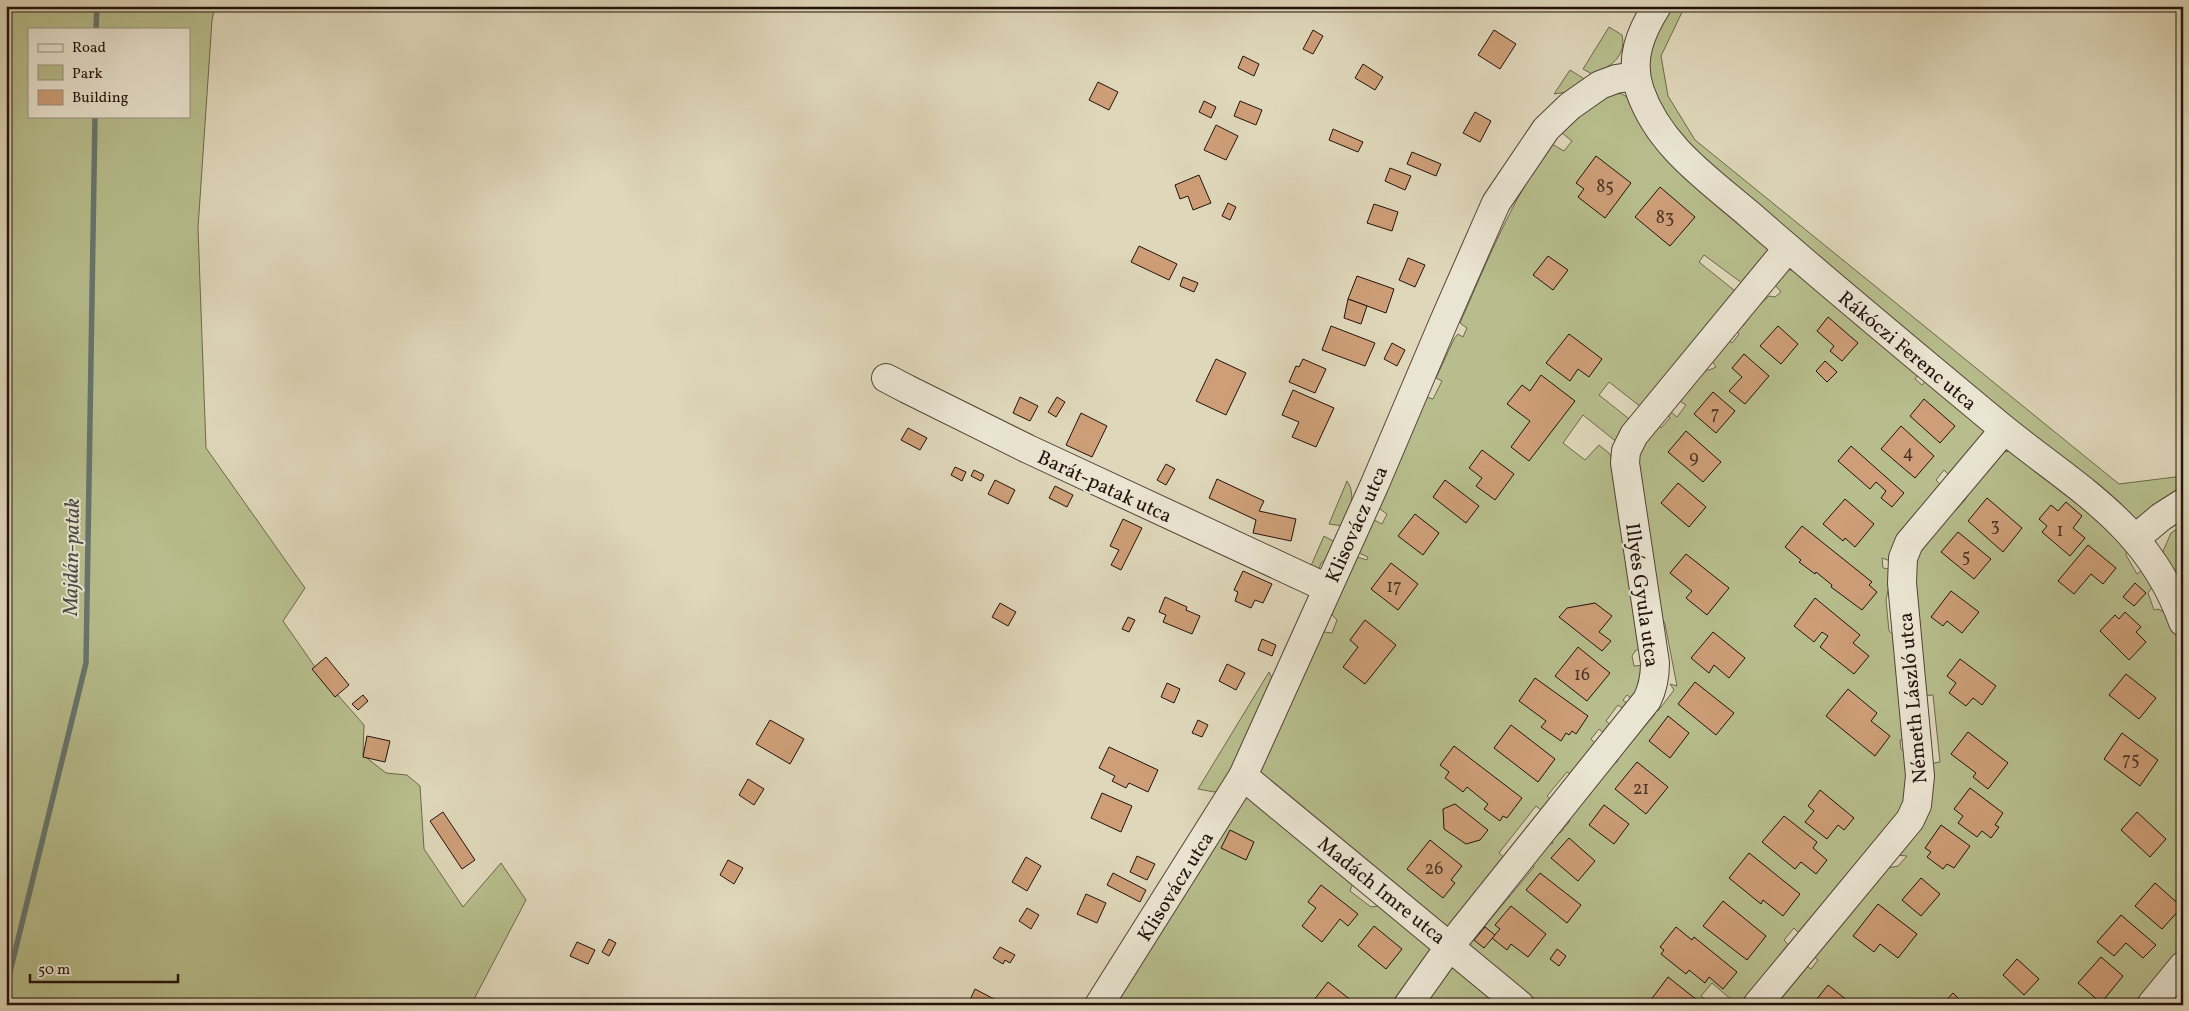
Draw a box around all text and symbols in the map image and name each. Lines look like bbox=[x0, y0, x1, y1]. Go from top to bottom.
legend bbox=[28, 28, 190, 118]
text: Road bbox=[72, 38, 106, 59]
text: Park bbox=[72, 64, 103, 85]
text: Building bbox=[72, 88, 129, 109]
house number: 85 bbox=[1596, 175, 1614, 200]
house number: 83 bbox=[1656, 206, 1674, 231]
street label: Rákóczi Ferenc utca bbox=[1831, 285, 1982, 418]
house number: 7 bbox=[1711, 402, 1719, 427]
house number: 4 bbox=[1903, 441, 1913, 466]
street label: Barát-patak utca bbox=[1032, 444, 1176, 531]
house number: 9 bbox=[1689, 446, 1699, 471]
street label: Klisovácz utca bbox=[1320, 462, 1396, 588]
water label: Majdán-patak bbox=[57, 498, 88, 617]
house number: 3 bbox=[1990, 514, 2000, 539]
house number: 1 bbox=[2057, 519, 2063, 544]
street label: Illyés Gyula utca bbox=[1617, 521, 1665, 669]
house number: 5 bbox=[1962, 545, 1970, 570]
house number: 17 bbox=[1386, 575, 1402, 600]
street label: Németh László utca bbox=[1893, 611, 1935, 785]
house number: 16 bbox=[1574, 663, 1590, 688]
house number: 75 bbox=[2122, 748, 2140, 773]
house number: 21 bbox=[1633, 777, 1649, 802]
street label: Klisovácz utca bbox=[1132, 827, 1222, 948]
street label: Madách Imre utca bbox=[1311, 831, 1451, 952]
house number: 26 bbox=[1425, 857, 1443, 882]
scale bar bbox=[30, 951, 178, 983]
text: 50 m bbox=[38, 960, 70, 981]

